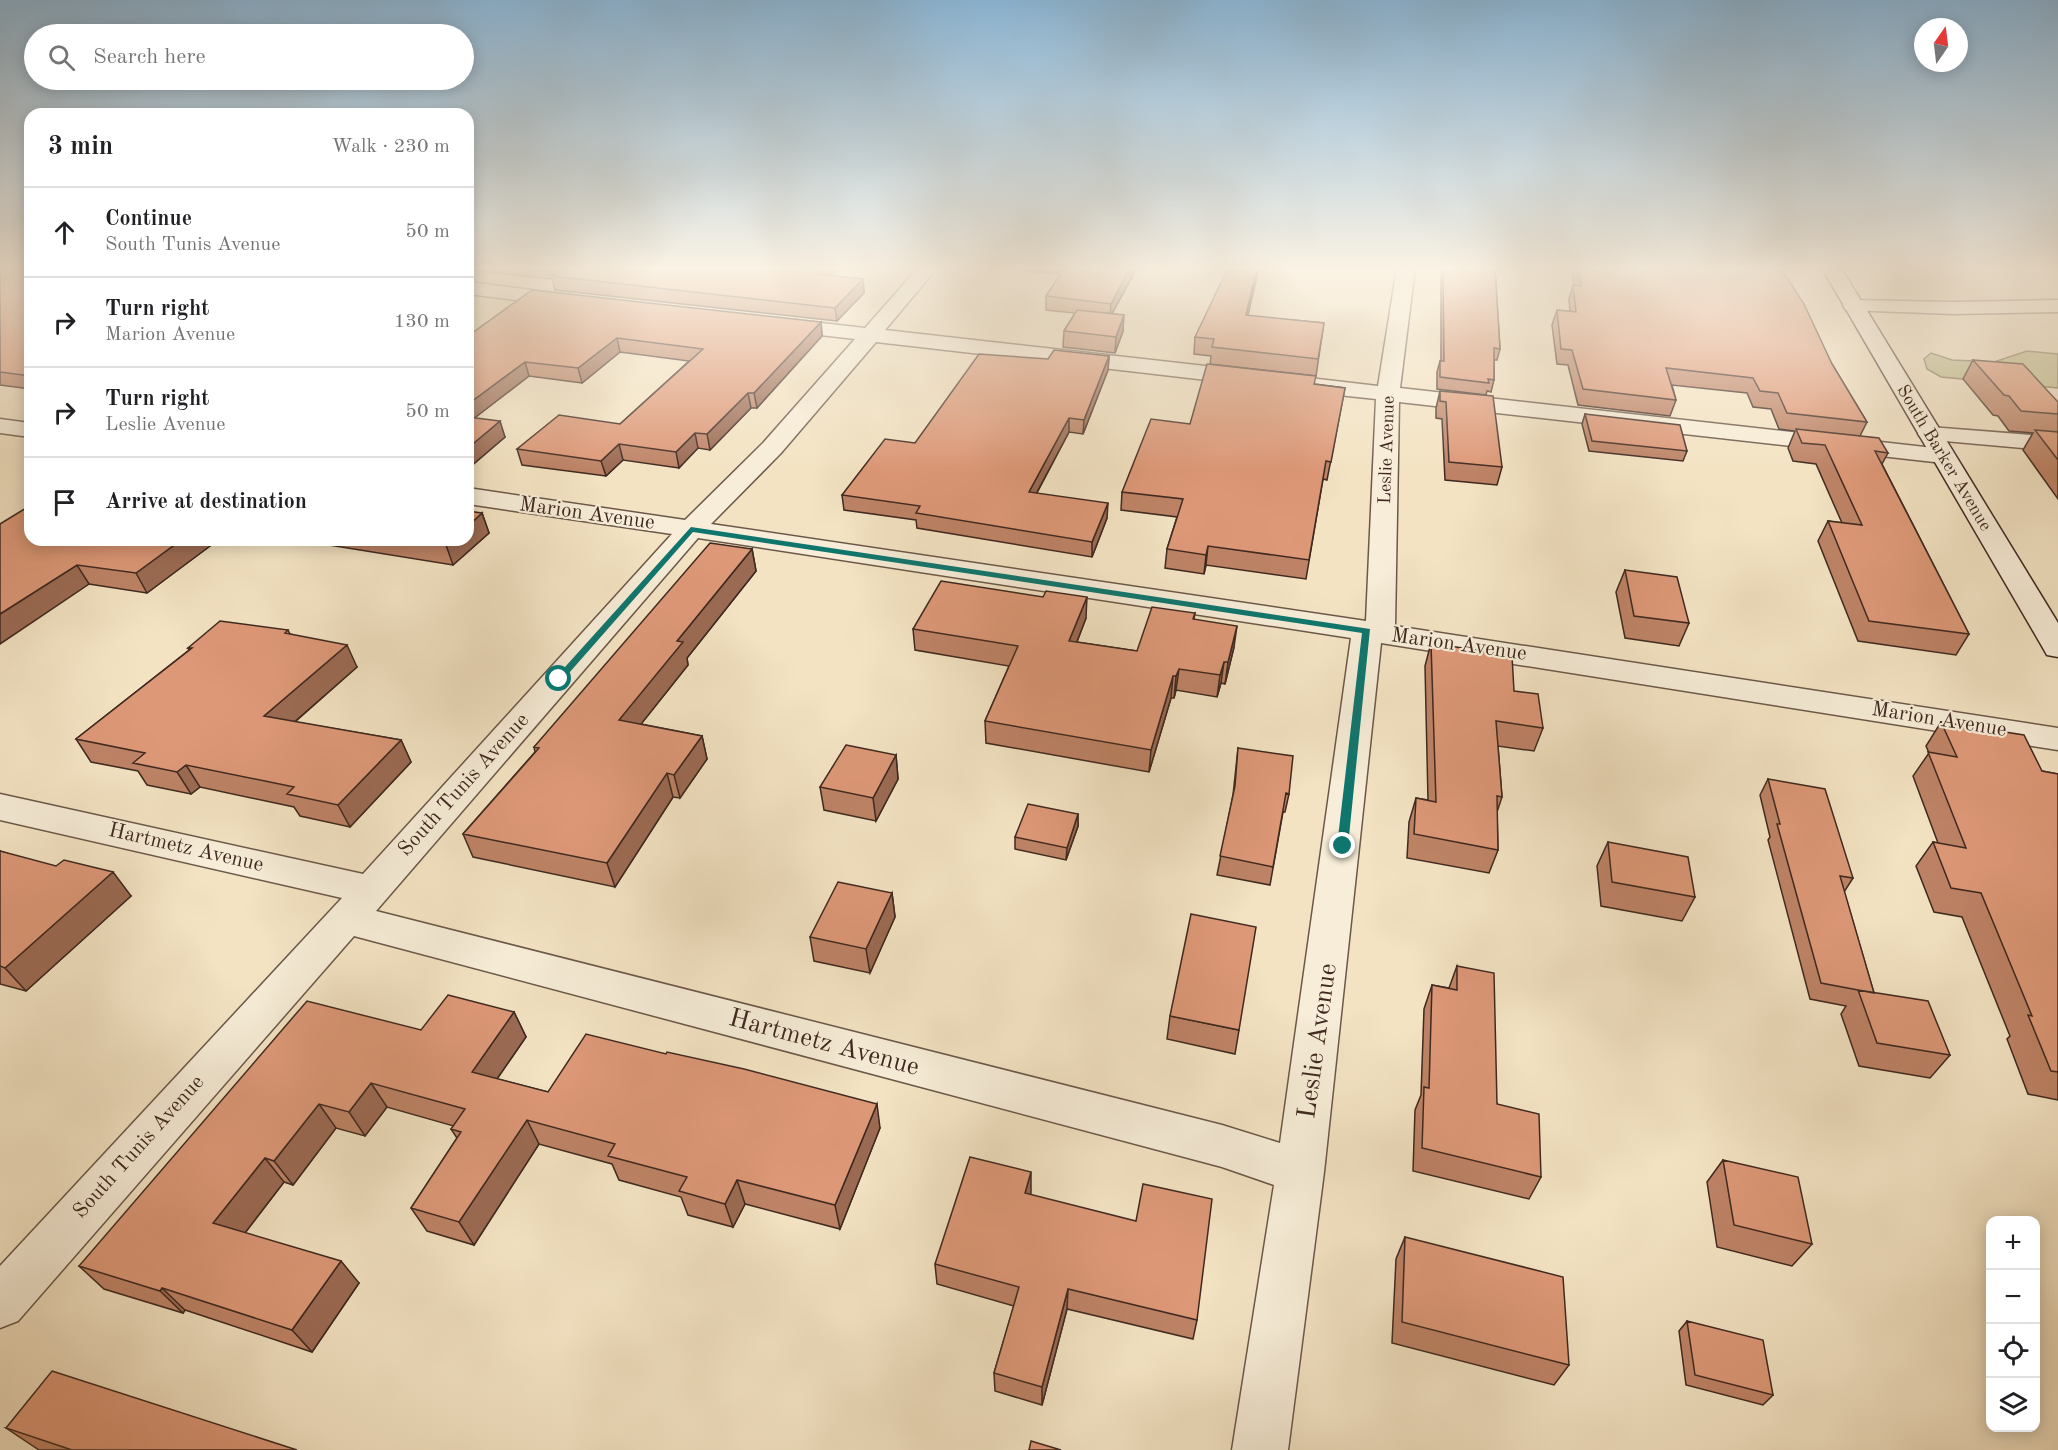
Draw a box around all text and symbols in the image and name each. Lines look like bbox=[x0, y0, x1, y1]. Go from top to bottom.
north arrow bbox=[1914, 18, 1968, 72]
search box bbox=[24, 24, 474, 90]
icon: search bbox=[45, 41, 78, 74]
text: Search here bbox=[93, 46, 206, 68]
text: 3 min bbox=[48, 134, 113, 160]
text: Walk · 230 m bbox=[331, 137, 450, 157]
text: Continue bbox=[105, 208, 192, 230]
icon: ahead bbox=[48, 216, 81, 249]
text: 50 m bbox=[405, 222, 450, 242]
text: South Tunis Avenue bbox=[105, 235, 280, 255]
text: Turn right bbox=[105, 298, 209, 320]
icon: right bbox=[48, 306, 81, 339]
text: 130 m bbox=[394, 312, 450, 332]
text: Marion Avenue bbox=[105, 325, 235, 345]
street label: South Barker Avenue bbox=[1893, 382, 1995, 534]
text: Turn right bbox=[105, 388, 209, 410]
icon: right bbox=[48, 396, 81, 429]
street label: Leslie Avenue bbox=[1376, 396, 1398, 504]
text: 50 m bbox=[405, 402, 450, 422]
text: Leslie Avenue bbox=[105, 415, 225, 435]
icon: arrive bbox=[48, 486, 81, 519]
text: Arrive at destination bbox=[105, 491, 307, 513]
street label: Marion Avenue bbox=[518, 494, 656, 534]
street label: Marion Avenue bbox=[1390, 625, 1528, 665]
route start bbox=[545, 665, 571, 691]
street label: Marion Avenue bbox=[1870, 699, 2008, 741]
street label: South Tunis Avenue bbox=[395, 710, 533, 860]
street label: Hartmetz Avenue bbox=[106, 820, 266, 876]
route end bbox=[1329, 832, 1355, 858]
street label: Leslie Avenue bbox=[1294, 962, 1342, 1120]
street label: Hartmetz Avenue bbox=[726, 1005, 922, 1081]
street label: South Tunis Avenue bbox=[70, 1072, 208, 1222]
map controls bbox=[1986, 1216, 2040, 1432]
button: + bbox=[1986, 1216, 2040, 1270]
button: − bbox=[1986, 1270, 2040, 1324]
button: locate bbox=[1986, 1324, 2040, 1378]
button: layers bbox=[1986, 1378, 2040, 1432]

